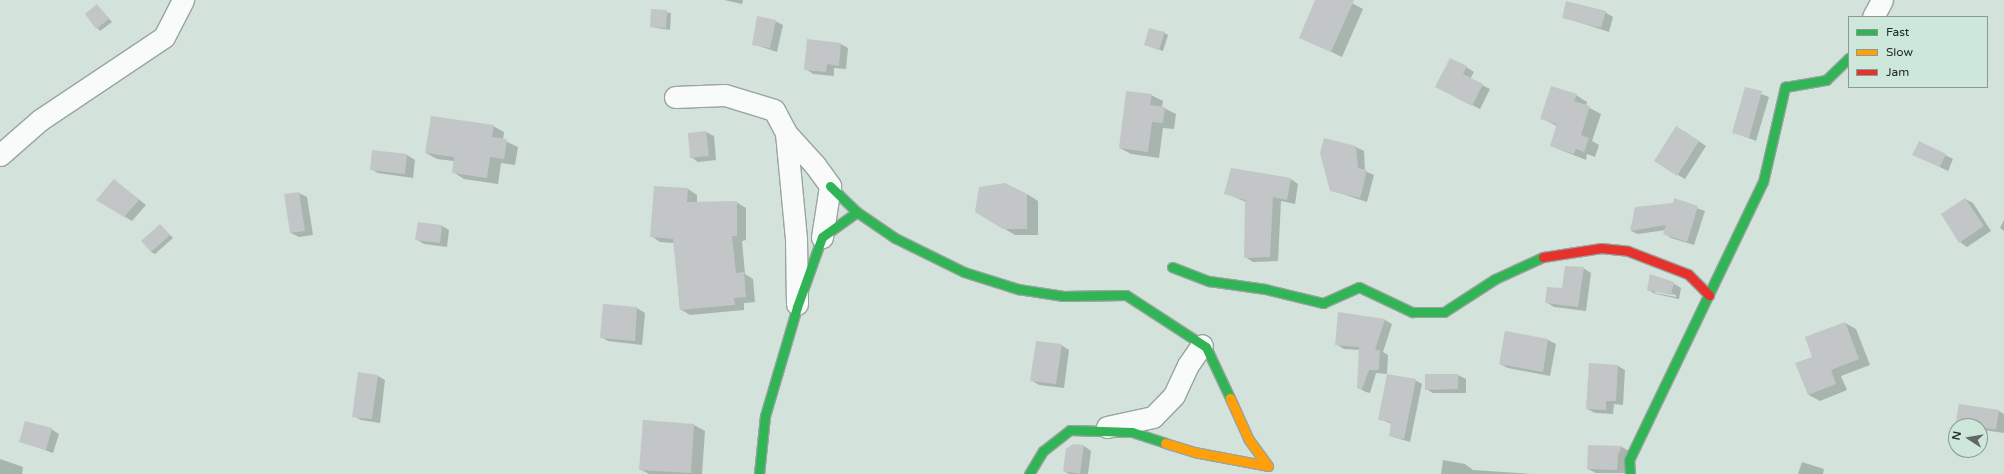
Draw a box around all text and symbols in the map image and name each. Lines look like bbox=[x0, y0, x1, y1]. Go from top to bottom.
legend bbox=[1848, 16, 1988, 88]
text: Fast bbox=[1886, 25, 1909, 39]
text: Slow bbox=[1886, 45, 1913, 59]
text: Jam bbox=[1886, 65, 1909, 79]
north arrow bbox=[1948, 418, 1988, 458]
text: N bbox=[1949, 430, 1964, 441]

